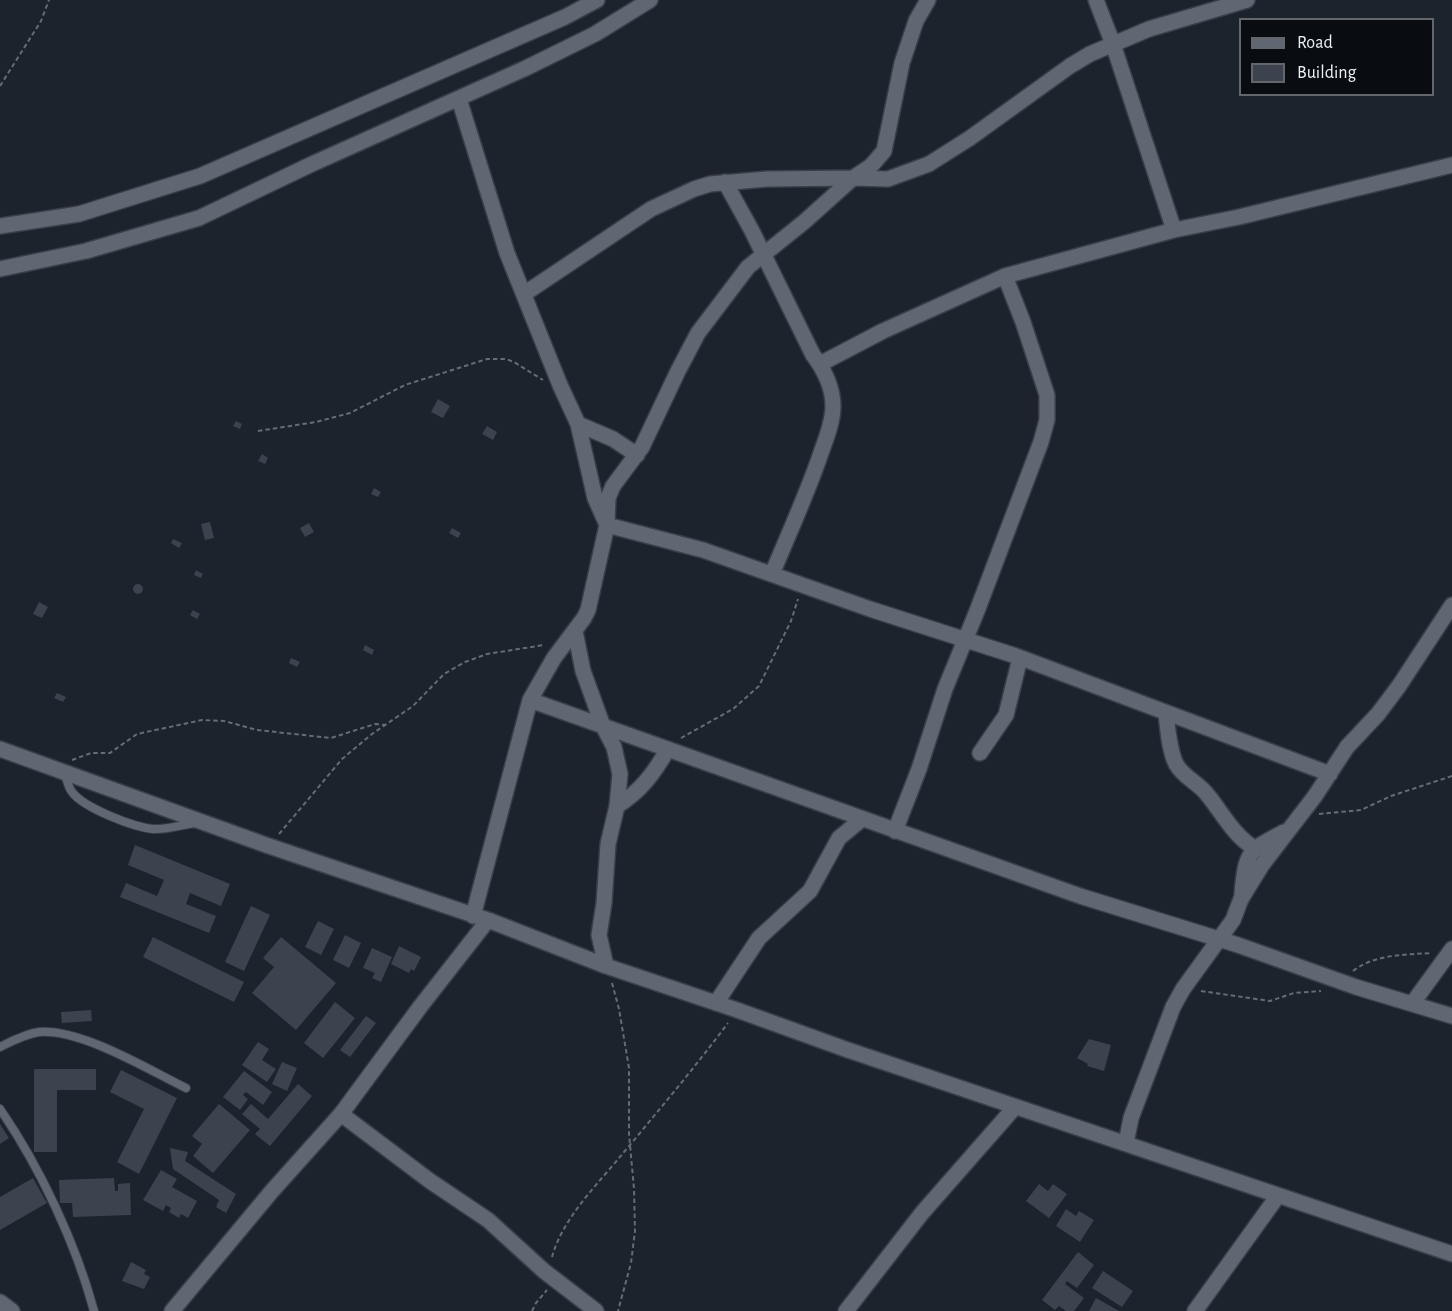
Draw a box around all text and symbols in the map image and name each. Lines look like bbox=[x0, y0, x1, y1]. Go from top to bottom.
legend bbox=[1239, 18, 1434, 96]
text: Road bbox=[1297, 34, 1333, 52]
text: Building bbox=[1297, 64, 1356, 82]

